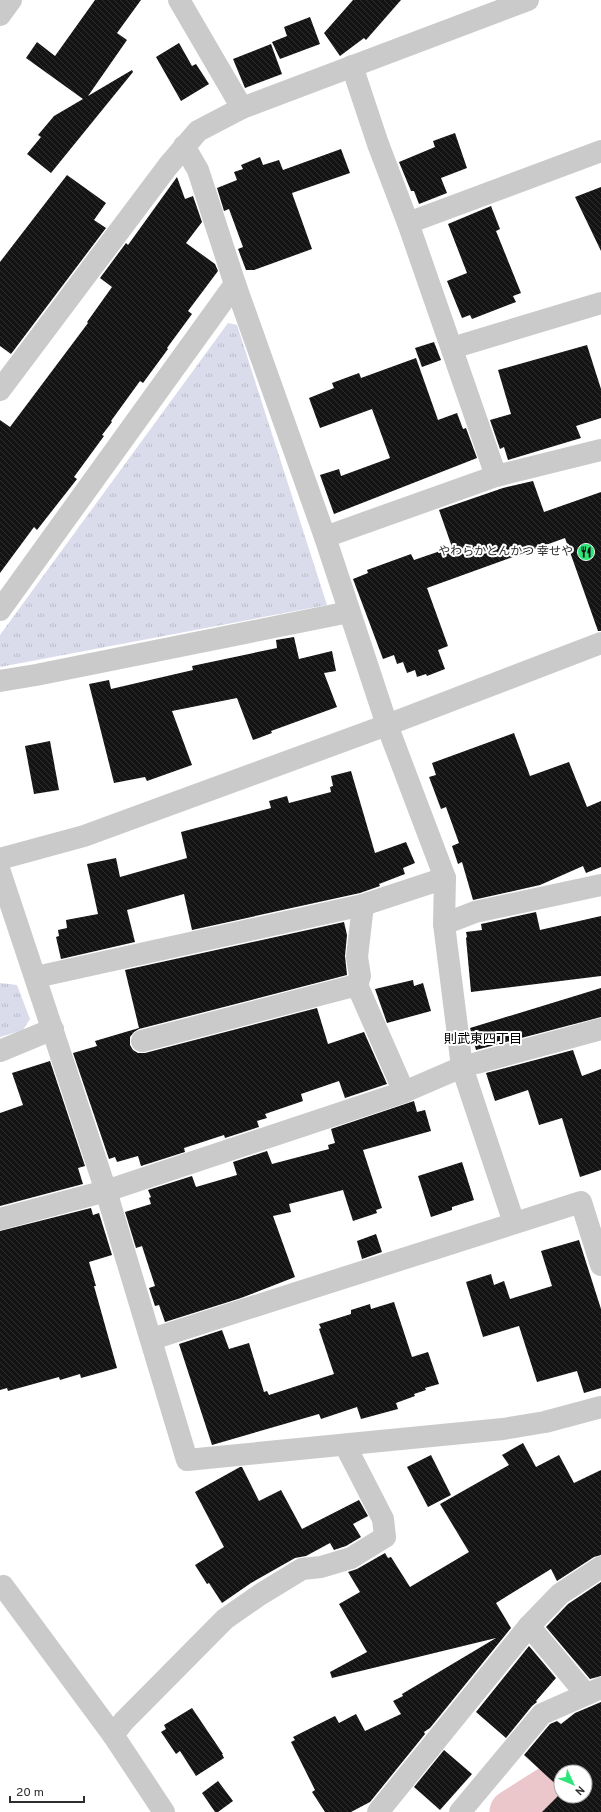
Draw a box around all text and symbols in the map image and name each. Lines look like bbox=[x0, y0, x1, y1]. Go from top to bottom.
restaurant icon: やわらかとんかつ 幸せや bbox=[576, 542, 596, 562]
place label: やわらかとんかつ 幸せや bbox=[438, 544, 573, 560]
district label: 則武東四丁目 bbox=[444, 1032, 522, 1048]
north arrow bbox=[553, 1764, 593, 1804]
scale bar bbox=[10, 1778, 84, 1804]
text: N bbox=[572, 1783, 587, 1798]
text: 20 m bbox=[16, 1785, 44, 1801]

